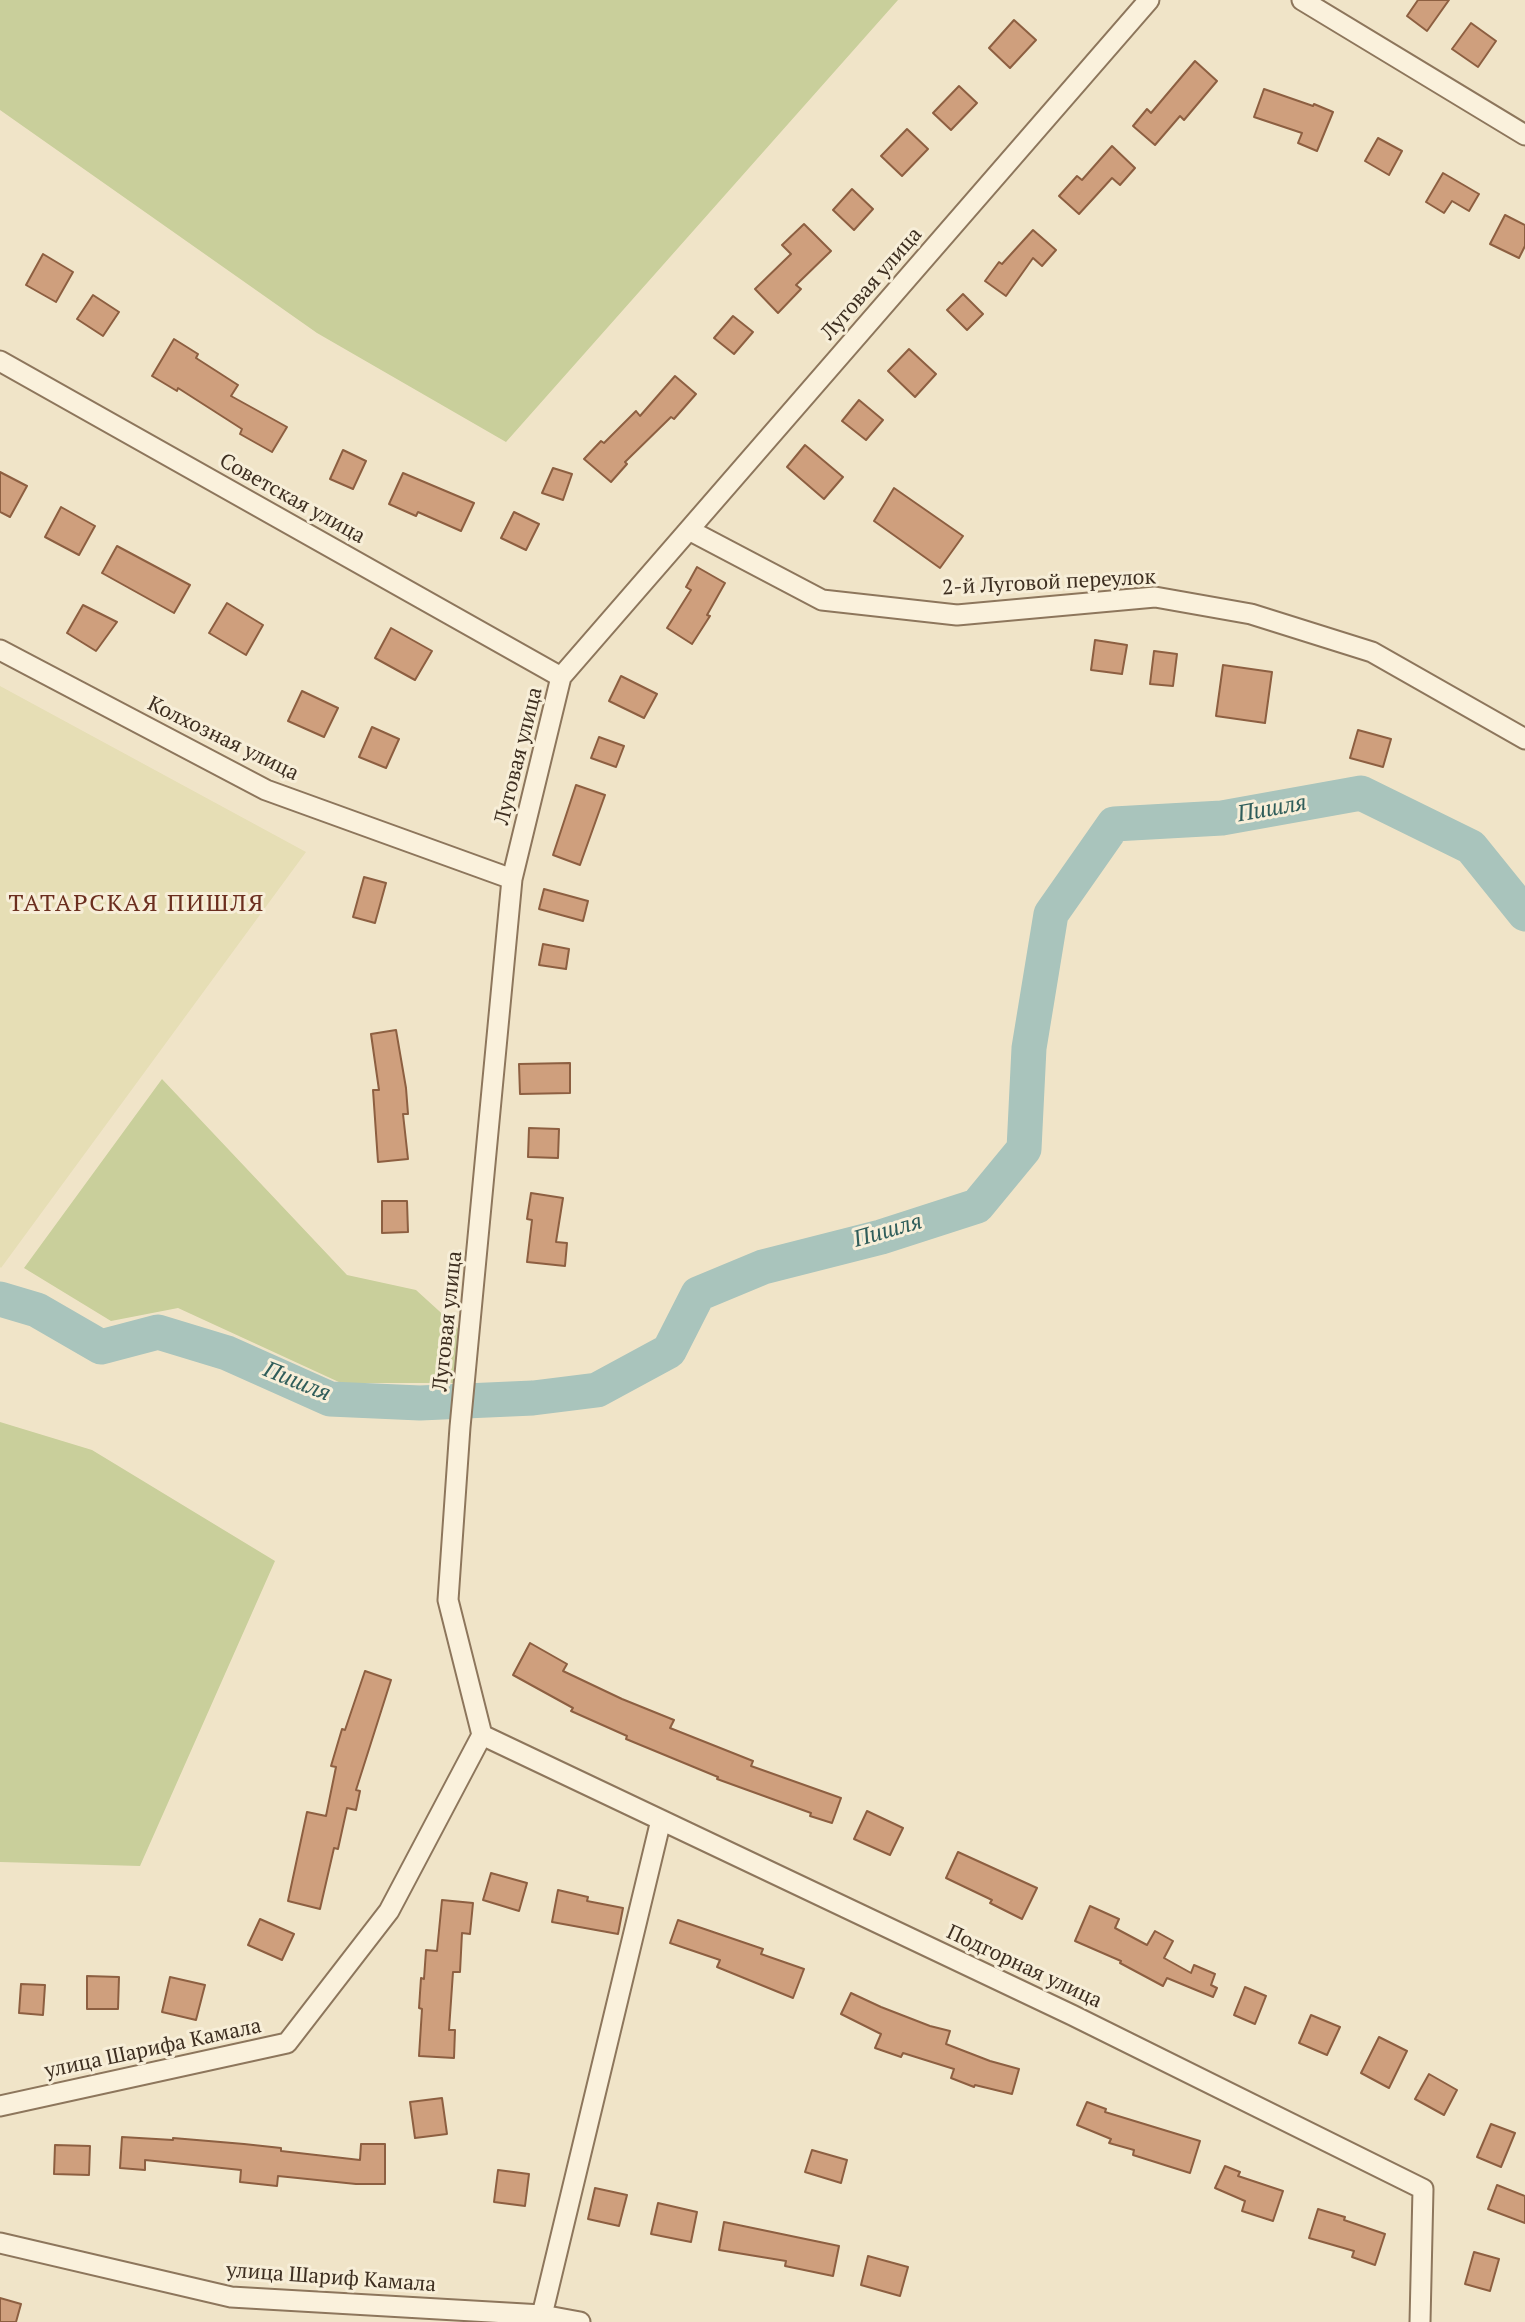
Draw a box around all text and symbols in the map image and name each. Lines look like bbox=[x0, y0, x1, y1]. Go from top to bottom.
street label: Луговая улица bbox=[816, 223, 928, 345]
street label: Советская улица bbox=[215, 449, 369, 549]
street label: 2-й Луговой переулок bbox=[942, 565, 1156, 601]
street label: Луговая улица bbox=[490, 685, 548, 827]
street label: Колхозная улица bbox=[143, 691, 303, 787]
water label: Пишля bbox=[1235, 789, 1309, 829]
district label: ТАТАРСКАЯ ПИШЛЯ bbox=[10, 890, 264, 918]
water label: Пишля bbox=[851, 1208, 925, 1254]
street label: Луговая улица bbox=[428, 1250, 468, 1392]
water label: Пишля bbox=[259, 1356, 335, 1408]
street label: Подгорная улица bbox=[942, 1920, 1106, 2014]
street label: улица Шарифа Камала bbox=[42, 2014, 264, 2084]
street label: улица Шариф Камала bbox=[225, 2258, 437, 2298]

